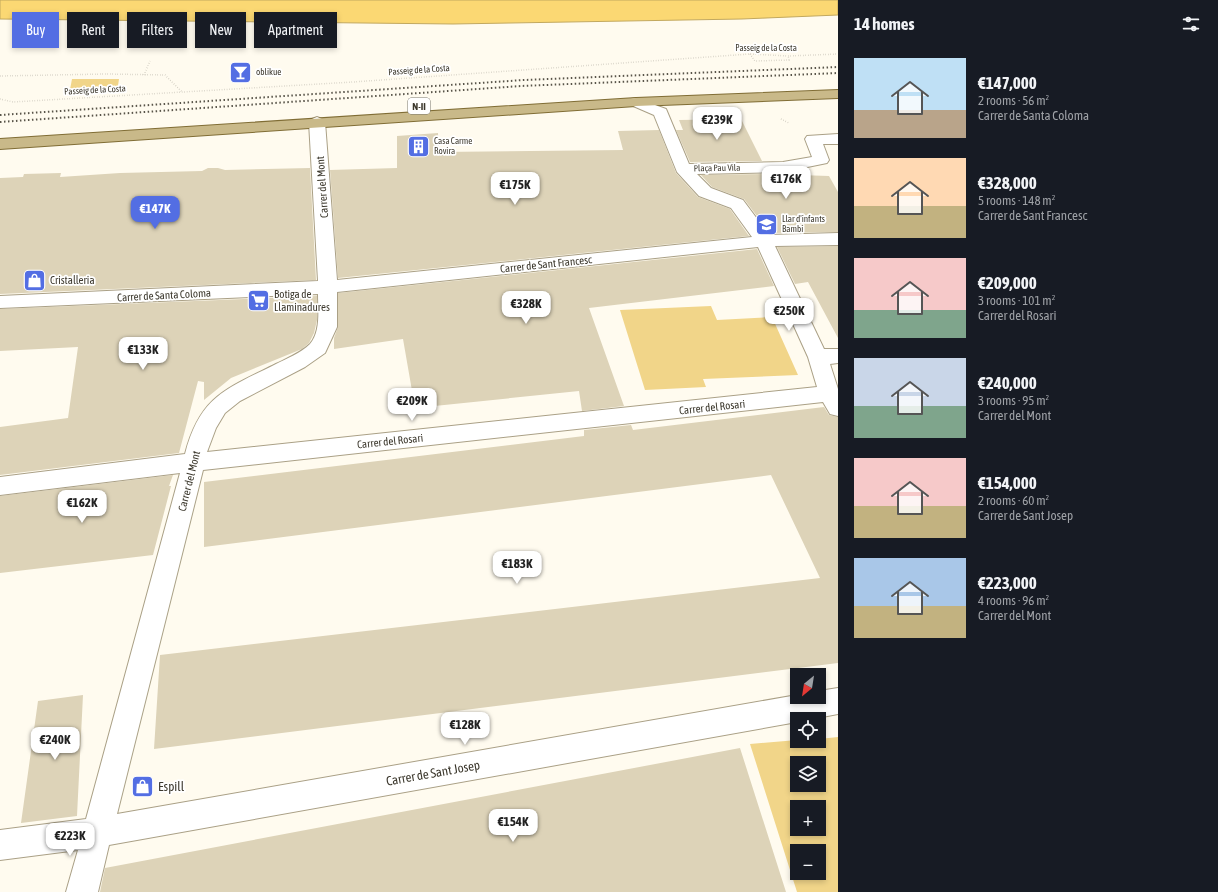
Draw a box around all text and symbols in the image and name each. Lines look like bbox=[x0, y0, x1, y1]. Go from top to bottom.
chip: Buy bbox=[12, 12, 59, 48]
chip: Rent bbox=[67, 12, 119, 48]
chip: Filters bbox=[127, 12, 187, 48]
chip: New bbox=[195, 12, 246, 48]
chip: Apartment bbox=[254, 12, 337, 48]
icon: filters bbox=[1180, 13, 1202, 35]
text: 14 homes bbox=[854, 14, 915, 34]
street label: Passeig de la Costa bbox=[735, 43, 797, 53]
bar icon: oblikue bbox=[228, 59, 254, 85]
street label: Passeig de la Costa bbox=[388, 63, 450, 77]
place label: oblikue bbox=[256, 67, 281, 77]
text: €147,000 bbox=[978, 73, 1037, 93]
icon: home bbox=[886, 74, 934, 122]
street label: Passeig de la Costa bbox=[64, 83, 126, 97]
text: 2 rooms · 56 m² bbox=[978, 93, 1049, 108]
road number: N-II bbox=[408, 98, 430, 114]
pin: €239K bbox=[689, 107, 745, 141]
text: Carrer de Santa Coloma bbox=[978, 108, 1089, 123]
text: €239K bbox=[702, 112, 732, 127]
building icon: Casa Carme Rovira bbox=[405, 133, 431, 159]
place label: Casa Carme Rovira bbox=[434, 136, 472, 156]
street label: Carrer del Mont bbox=[314, 156, 330, 218]
street label: Plaça Pau Vila bbox=[694, 163, 740, 173]
pin: €176K bbox=[758, 166, 814, 200]
text: €176K bbox=[771, 171, 801, 186]
pin: €175K bbox=[487, 172, 543, 206]
text: €328,000 bbox=[978, 173, 1037, 193]
icon: home bbox=[886, 174, 934, 222]
text: €175K bbox=[500, 177, 530, 192]
text: 5 rooms · 148 m² bbox=[978, 193, 1055, 208]
pin: €147K bbox=[127, 196, 183, 230]
text: €147K bbox=[140, 201, 170, 216]
text: Carrer de Sant Francesc bbox=[978, 208, 1087, 223]
school or university icon: Llar d'infants Bambi bbox=[753, 211, 779, 237]
place label: Llar d'infants Bambi bbox=[782, 214, 825, 234]
street label: Carrer de Sant Francesc bbox=[499, 253, 594, 275]
shop icon: Cristalleria bbox=[21, 267, 47, 293]
text: €209,000 bbox=[978, 273, 1037, 293]
place label: Cristalleria bbox=[50, 274, 95, 286]
icon: home bbox=[886, 274, 934, 322]
street label: Carrer de Santa Coloma bbox=[117, 287, 211, 303]
supermarket icon: Botiga de Llaminadures bbox=[246, 287, 272, 313]
place label: Botiga de Llaminadures bbox=[274, 288, 330, 313]
pin: €328K bbox=[498, 291, 554, 325]
text: 3 rooms · 101 m² bbox=[978, 293, 1055, 308]
text: €328K bbox=[511, 296, 541, 311]
pin: €250K bbox=[761, 298, 817, 332]
text: €250K bbox=[774, 303, 804, 318]
text: Carrer del Rosari bbox=[978, 308, 1056, 323]
pin: €133K bbox=[115, 337, 171, 371]
text: €133K bbox=[128, 342, 158, 357]
text: €240,000 bbox=[978, 373, 1037, 393]
icon: home bbox=[886, 374, 934, 422]
pin: €209K bbox=[384, 388, 440, 422]
text: €209K bbox=[397, 393, 427, 408]
text: 3 rooms · 95 m² bbox=[978, 393, 1049, 408]
street label: Carrer del Rosari bbox=[678, 398, 746, 416]
text: Carrer del Mont bbox=[978, 408, 1051, 423]
street label: Carrer del Rosari bbox=[356, 432, 424, 450]
street label: Carrer del Mont bbox=[176, 449, 202, 513]
text: €154,000 bbox=[978, 473, 1037, 493]
icon: home bbox=[886, 474, 934, 522]
pin: €162K bbox=[54, 490, 110, 524]
text: 2 rooms · 60 m² bbox=[978, 493, 1049, 508]
text: €162K bbox=[67, 495, 97, 510]
text: Carrer de Sant Josep bbox=[978, 508, 1073, 523]
pin: €183K bbox=[489, 551, 545, 585]
text: €183K bbox=[502, 556, 532, 571]
text: €223,000 bbox=[978, 573, 1037, 593]
icon: home bbox=[886, 574, 934, 622]
text: 4 rooms · 96 m² bbox=[978, 593, 1049, 608]
text: Carrer del Mont bbox=[978, 608, 1051, 623]
north arrow bbox=[790, 668, 826, 704]
map controls bbox=[790, 668, 826, 880]
pin: €128K bbox=[437, 712, 493, 746]
button: locate bbox=[790, 712, 826, 748]
text: €128K bbox=[450, 717, 480, 732]
pin: €240K bbox=[27, 727, 83, 761]
text: €240K bbox=[40, 732, 70, 747]
button: layers bbox=[790, 756, 826, 792]
street label: Carrer de Sant Josep bbox=[385, 757, 481, 789]
shop icon: Espill bbox=[129, 773, 155, 799]
place label: Espill bbox=[158, 779, 185, 794]
button: + bbox=[790, 800, 826, 836]
pin: €154K bbox=[485, 809, 541, 843]
text: €154K bbox=[498, 814, 528, 829]
pin: €223K bbox=[42, 823, 98, 857]
text: €223K bbox=[55, 828, 85, 843]
button: − bbox=[790, 844, 826, 880]

